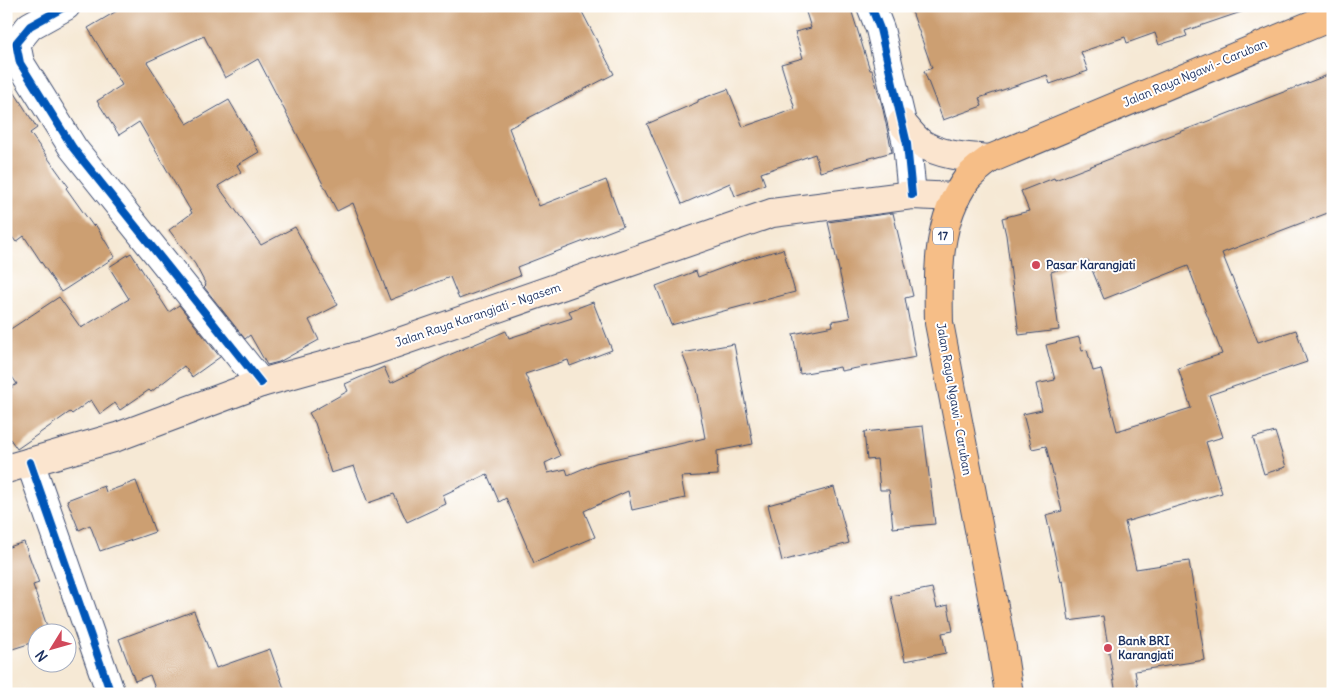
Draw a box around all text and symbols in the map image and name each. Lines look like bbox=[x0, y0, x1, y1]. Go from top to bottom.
street label: Jalan Raya Ngawi - Caruban bbox=[1121, 35, 1269, 110]
road number: 17 bbox=[933, 228, 953, 245]
place label: Pasar Karangjati bbox=[1046, 257, 1136, 273]
marker: Pasar Karangjati bbox=[1030, 259, 1042, 271]
street label: Jalan Raya Karangjati - Ngasem bbox=[393, 279, 563, 350]
street label: Jalan Raya Ngawi - Caruban bbox=[934, 321, 975, 477]
north arrow bbox=[28, 622, 78, 672]
place label: Bank BRI Karangjati bbox=[1118, 633, 1174, 663]
marker: Bank BRI Karangjati bbox=[1102, 642, 1114, 654]
text: N bbox=[32, 647, 52, 665]

